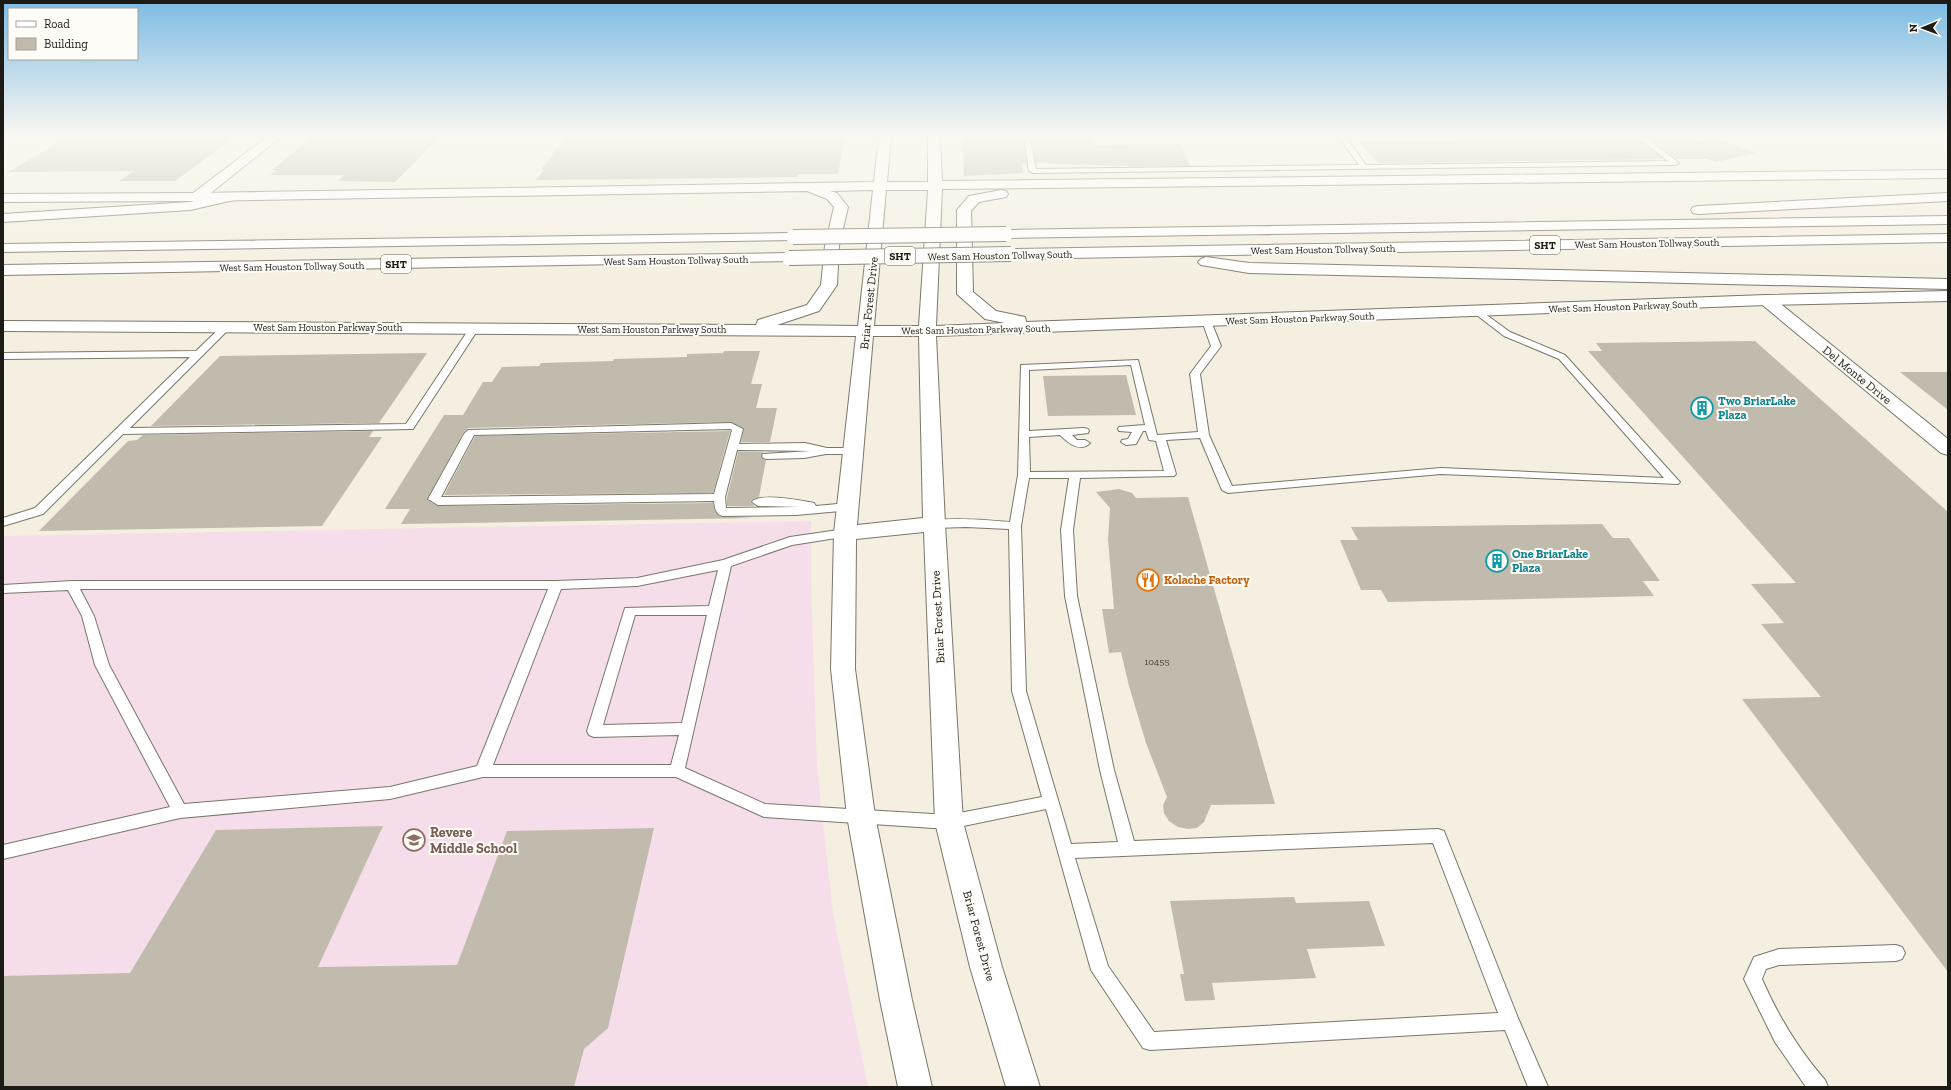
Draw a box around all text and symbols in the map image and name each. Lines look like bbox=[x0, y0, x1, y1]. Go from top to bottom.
legend bbox=[8, 8, 138, 60]
north arrow bbox=[1903, 8, 1943, 48]
text: Road bbox=[44, 17, 70, 31]
text: N bbox=[1907, 23, 1920, 32]
text: Building bbox=[44, 37, 88, 51]
road number: SHT bbox=[1530, 236, 1560, 254]
street label: West Sam Houston Tollway South bbox=[1575, 237, 1720, 251]
street label: West Sam Houston Tollway South bbox=[1251, 243, 1396, 257]
road number: SHT bbox=[885, 247, 915, 265]
street label: West Sam Houston Tollway South bbox=[928, 249, 1073, 263]
street label: West Sam Houston Tollway South bbox=[604, 254, 749, 268]
road number: SHT bbox=[381, 255, 411, 273]
street label: Briar Forest Drive bbox=[857, 256, 881, 350]
street label: West Sam Houston Tollway South bbox=[220, 260, 365, 274]
street label: West Sam Houston Parkway South bbox=[1548, 298, 1698, 316]
street label: West Sam Houston Parkway South bbox=[1225, 310, 1375, 328]
street label: West Sam Houston Parkway South bbox=[254, 322, 403, 334]
street label: West Sam Houston Parkway South bbox=[901, 323, 1051, 337]
street label: West Sam Houston Parkway South bbox=[578, 324, 727, 336]
street label: Del Monte Drive bbox=[1820, 343, 1894, 407]
place label: Two BriarLake Plaza bbox=[1718, 394, 1796, 422]
building icon: Two BriarLake Plaza bbox=[1689, 395, 1715, 421]
place label: One BriarLake Plaza bbox=[1512, 547, 1588, 575]
building icon: One BriarLake Plaza bbox=[1484, 548, 1510, 574]
restaurant icon: Kolache Factory bbox=[1135, 567, 1161, 593]
street label: Briar Forest Drive bbox=[929, 570, 947, 664]
place label: Kolache Factory bbox=[1164, 573, 1250, 587]
house number: 10455 bbox=[1144, 656, 1170, 668]
place label: Revere Middle School bbox=[430, 824, 517, 857]
school or university icon: Revere Middle School bbox=[401, 827, 427, 853]
street label: Briar Forest Drive bbox=[960, 889, 998, 983]

